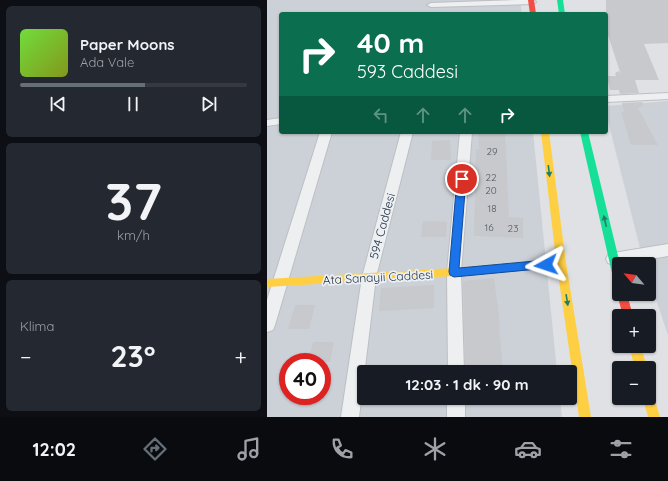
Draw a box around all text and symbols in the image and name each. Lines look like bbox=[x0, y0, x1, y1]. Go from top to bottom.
text: 40 m bbox=[357, 25, 424, 60]
icon: right bbox=[291, 28, 343, 80]
text: Paper Moons bbox=[80, 35, 175, 54]
text: Ada Vale bbox=[80, 54, 134, 70]
text: 593 Caddesi bbox=[357, 60, 458, 83]
icon: previous bbox=[47, 93, 69, 115]
icon: pause bbox=[122, 93, 144, 115]
icon: next bbox=[198, 93, 220, 115]
icon: left bbox=[370, 104, 392, 126]
icon: ahead bbox=[412, 104, 434, 126]
icon: ahead bbox=[454, 104, 476, 126]
icon: right bbox=[496, 104, 518, 126]
house number: 29 bbox=[486, 145, 498, 158]
pin bbox=[445, 162, 479, 196]
one-way arrow bbox=[546, 165, 552, 177]
text: 37 bbox=[105, 168, 162, 233]
icon: arrive bbox=[451, 168, 473, 190]
house number: 22 bbox=[485, 171, 497, 184]
house number: 20 bbox=[485, 184, 497, 197]
street label: 594 Caddesi bbox=[366, 191, 398, 261]
house number: 18 bbox=[487, 202, 497, 215]
one-way arrow bbox=[601, 215, 607, 228]
house number: 16 bbox=[484, 221, 494, 234]
house number: 23 bbox=[508, 222, 518, 235]
text: km/h bbox=[117, 227, 150, 243]
position arrow bbox=[525, 244, 567, 286]
north arrow bbox=[612, 257, 656, 301]
map controls bbox=[612, 257, 656, 405]
street label: Ata Sanayii Caddesi bbox=[322, 267, 434, 287]
one-way arrow bbox=[564, 293, 570, 306]
button: + bbox=[612, 309, 656, 353]
text: Klima bbox=[20, 318, 54, 334]
text: 23° bbox=[111, 337, 156, 375]
text: − bbox=[20, 343, 31, 371]
text: + bbox=[235, 343, 247, 371]
speed limit sign: 40 bbox=[279, 353, 331, 405]
button: − bbox=[612, 361, 656, 405]
text: 12:03 · 1 dk · 90 m bbox=[406, 375, 528, 394]
icon: directions bbox=[141, 435, 169, 463]
icon: music bbox=[235, 435, 263, 463]
icon: phone bbox=[328, 435, 356, 463]
icon: climate bbox=[421, 435, 449, 463]
icon: car bbox=[514, 435, 542, 463]
icon: filters bbox=[607, 435, 635, 463]
text: 12:02 bbox=[33, 438, 76, 461]

